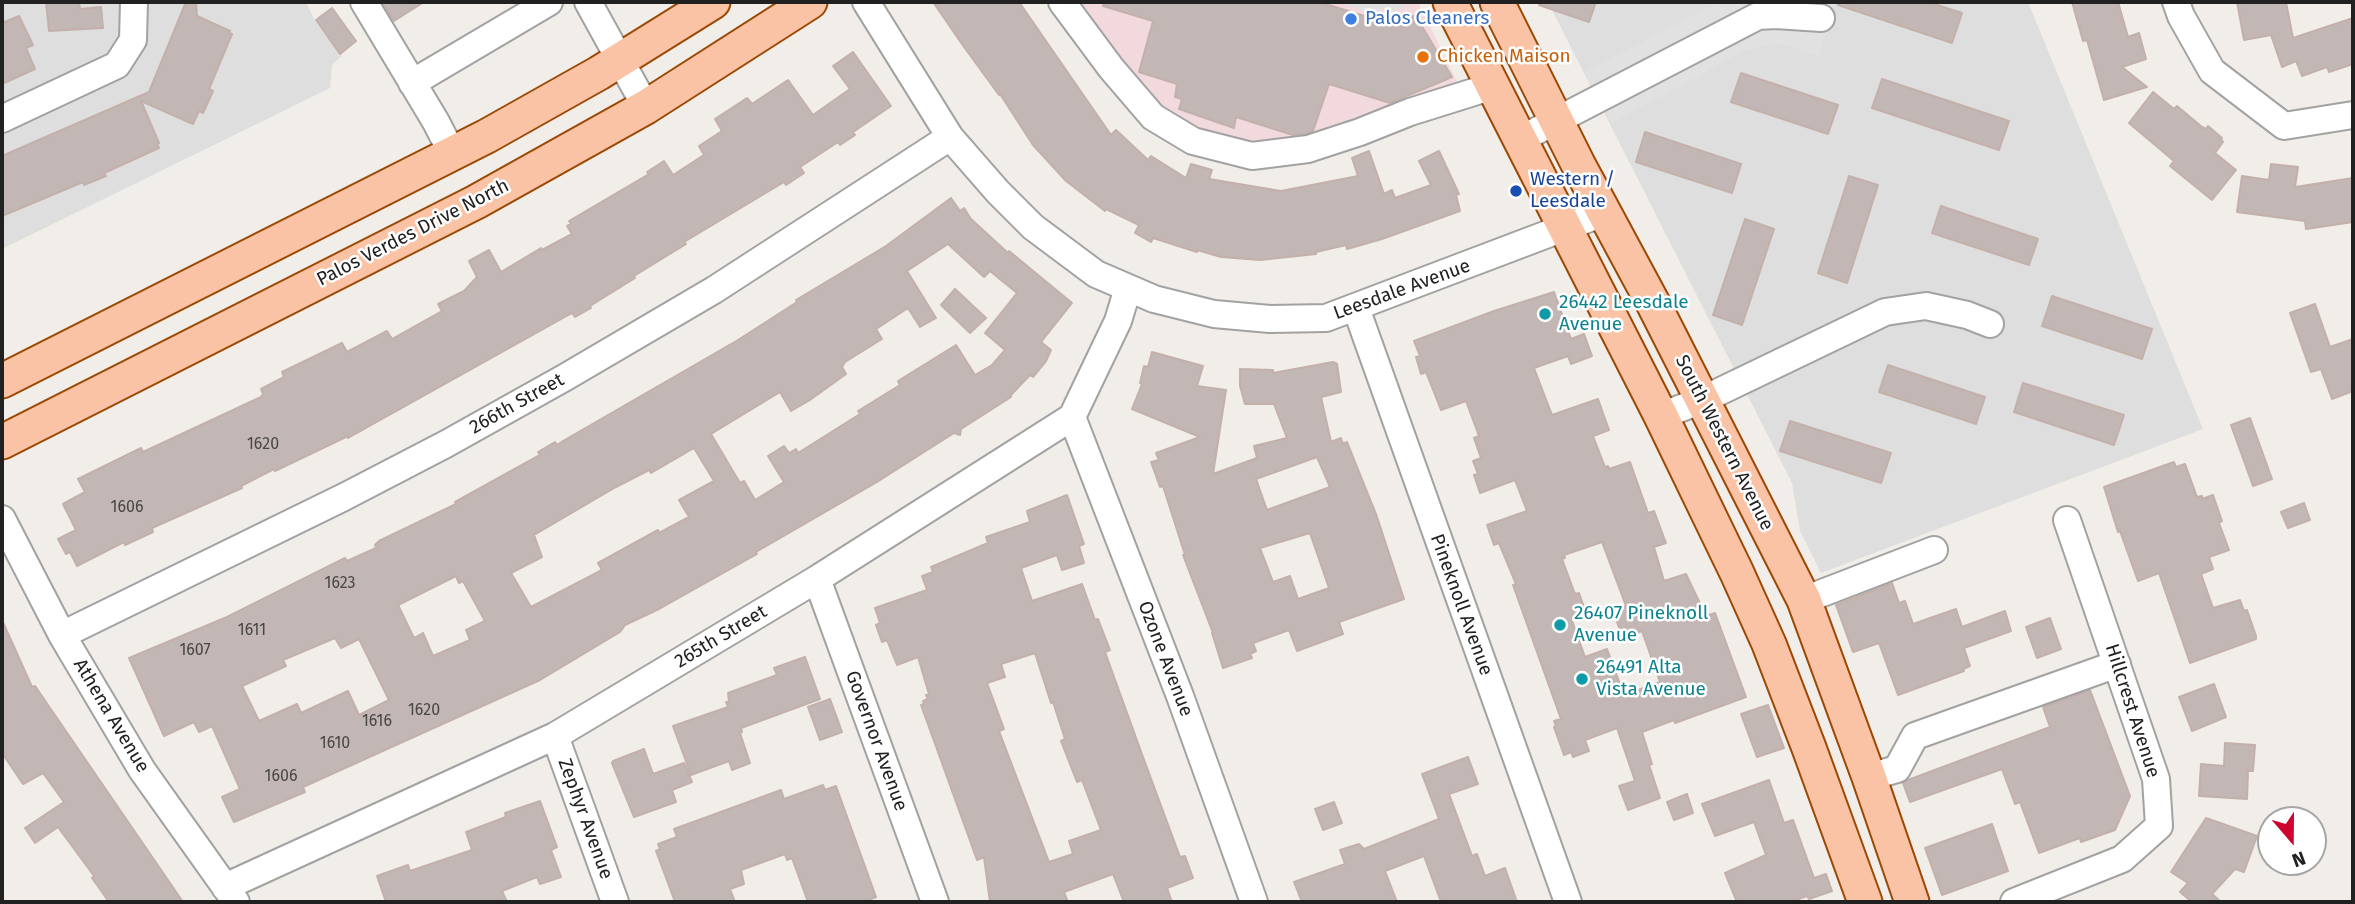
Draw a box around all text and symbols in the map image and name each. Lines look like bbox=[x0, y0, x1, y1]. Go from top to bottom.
place label: Palos Cleaners bbox=[1365, 8, 1489, 30]
marker: Palos Cleaners bbox=[1343, 11, 1359, 27]
place label: Chicken Maison bbox=[1437, 46, 1571, 68]
marker: Chicken Maison bbox=[1415, 49, 1431, 65]
place label: Western / Leesdale bbox=[1530, 169, 1615, 213]
street label: Palos Verdes Drive North bbox=[313, 175, 513, 291]
marker: Western / Leesdale bbox=[1508, 183, 1524, 199]
street label: Leesdale Avenue bbox=[1330, 255, 1474, 325]
place label: 26442 Leesdale Avenue bbox=[1559, 292, 1689, 336]
marker: 26442 Leesdale Avenue bbox=[1537, 306, 1553, 322]
street label: South Western Avenue bbox=[1670, 352, 1778, 534]
street label: 266th Street bbox=[466, 369, 568, 439]
house number: 1620 bbox=[247, 435, 279, 455]
house number: 1606 bbox=[111, 498, 143, 518]
street label: Pineknoll Avenue bbox=[1425, 531, 1497, 679]
house number: 1623 bbox=[324, 574, 356, 594]
street label: Ozone Avenue bbox=[1133, 598, 1197, 720]
street label: 265th Street bbox=[671, 601, 771, 673]
place label: 26407 Pineknoll Avenue bbox=[1574, 603, 1708, 647]
marker: 26407 Pineknoll Avenue bbox=[1552, 617, 1568, 633]
house number: 1611 bbox=[238, 621, 266, 641]
house number: 1607 bbox=[179, 641, 211, 661]
street label: Hillcrest Avenue bbox=[2100, 641, 2164, 781]
street label: Athena Avenue bbox=[68, 655, 154, 777]
place label: 26491 Alta Vista Avenue bbox=[1596, 657, 1706, 701]
street label: Governor Avenue bbox=[840, 668, 912, 814]
marker: 26491 Alta Vista Avenue bbox=[1574, 671, 1590, 687]
house number: 1620 bbox=[408, 701, 440, 721]
house number: 1616 bbox=[362, 712, 392, 732]
house number: 1610 bbox=[320, 734, 350, 754]
street label: Zephyr Avenue bbox=[553, 755, 617, 883]
house number: 1606 bbox=[265, 767, 297, 787]
north arrow bbox=[2257, 806, 2327, 876]
text: N bbox=[2289, 846, 2309, 872]

